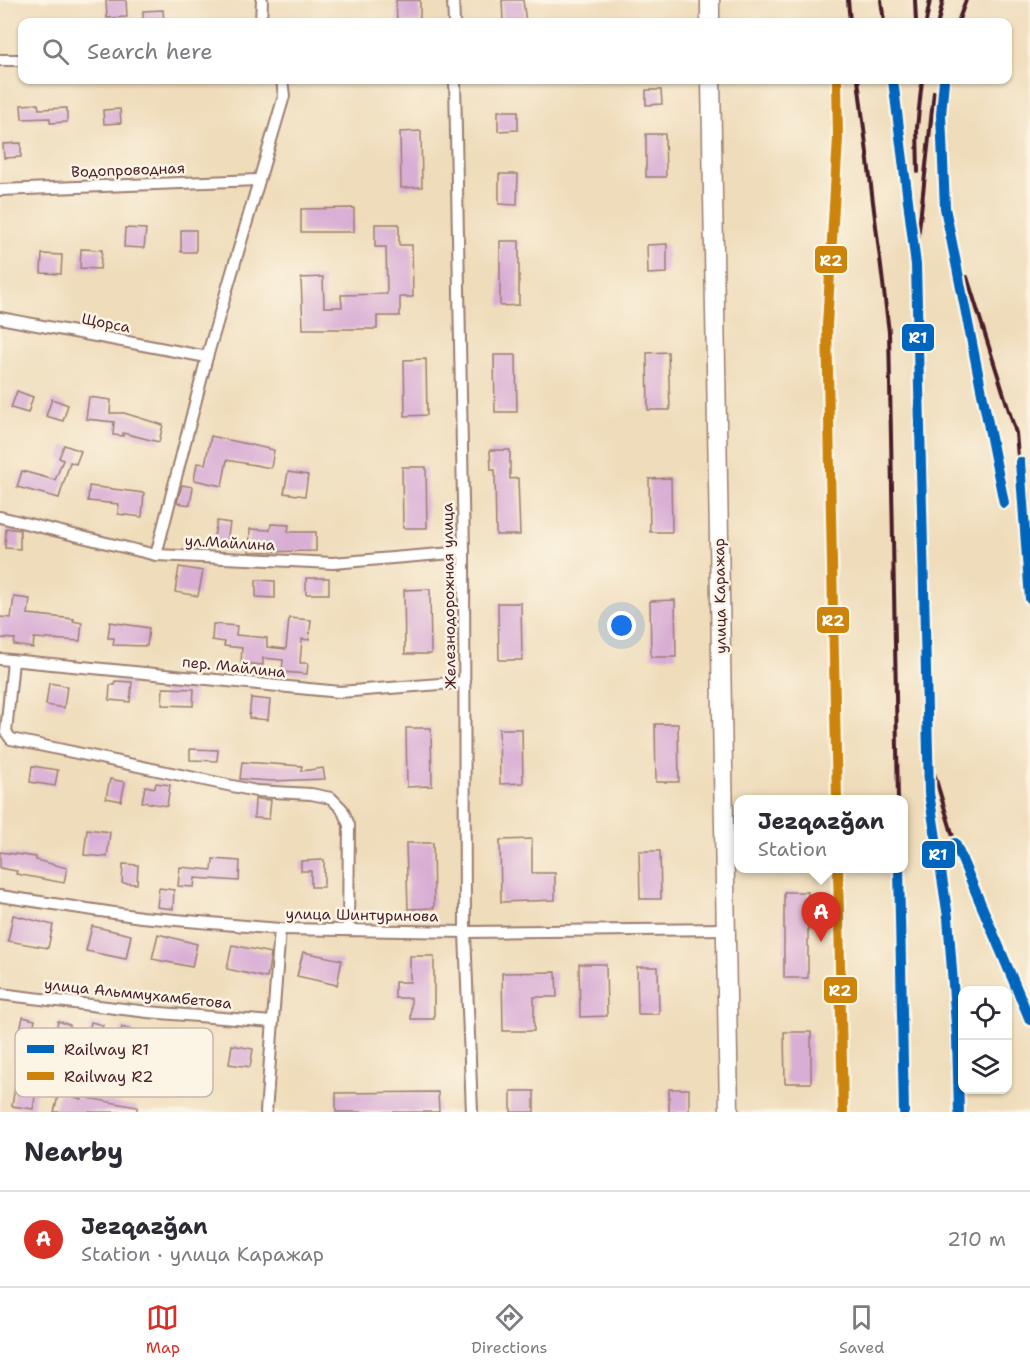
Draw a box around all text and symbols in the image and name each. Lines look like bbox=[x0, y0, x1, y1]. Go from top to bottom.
search box bbox=[18, 18, 1012, 84]
icon: search bbox=[39, 35, 72, 68]
text: Search here bbox=[87, 37, 213, 66]
street label: Водопроводная bbox=[71, 158, 185, 182]
line badge: R2 bbox=[814, 245, 848, 274]
text: R2 bbox=[820, 250, 842, 271]
street label: Щорса bbox=[80, 308, 133, 338]
line badge: R1 bbox=[901, 323, 935, 352]
text: R1 bbox=[909, 327, 927, 348]
street label: Железнодорожная улица bbox=[437, 502, 461, 689]
street label: ул.Майлина bbox=[184, 531, 276, 555]
street label: улица Каражар bbox=[709, 538, 731, 654]
line badge: R2 bbox=[816, 606, 850, 634]
text: R2 bbox=[822, 610, 844, 631]
your location bbox=[607, 611, 636, 640]
street label: пер. Майлина bbox=[181, 652, 287, 682]
popup bbox=[734, 795, 908, 873]
text: Jezqazğan bbox=[758, 807, 884, 836]
text: Station bbox=[758, 836, 827, 862]
line badge: R1 bbox=[921, 840, 956, 869]
text: R1 bbox=[929, 844, 947, 865]
pin: A bbox=[802, 892, 840, 942]
street label: улица Шинтуринова bbox=[285, 904, 439, 926]
street label: улица Альммухамбетова bbox=[43, 974, 234, 1014]
line badge: R2 bbox=[823, 976, 858, 1004]
text: R2 bbox=[829, 980, 851, 1001]
map controls bbox=[958, 986, 1012, 1094]
button: locate bbox=[958, 986, 1012, 1040]
legend bbox=[15, 1028, 213, 1097]
text: Railway R1 bbox=[64, 1039, 149, 1060]
button: layers bbox=[958, 1040, 1012, 1094]
text: Railway R2 bbox=[64, 1066, 153, 1087]
text: Nearby bbox=[24, 1134, 123, 1169]
text: Jezqazğan bbox=[81, 1212, 208, 1241]
text: A bbox=[36, 1226, 51, 1252]
text: 210 m bbox=[947, 1226, 1006, 1252]
text: Station · улица Каражар bbox=[81, 1241, 324, 1267]
tab: Map bbox=[146, 1301, 180, 1358]
tab: Directions bbox=[471, 1301, 548, 1358]
tab: Saved bbox=[839, 1301, 884, 1358]

